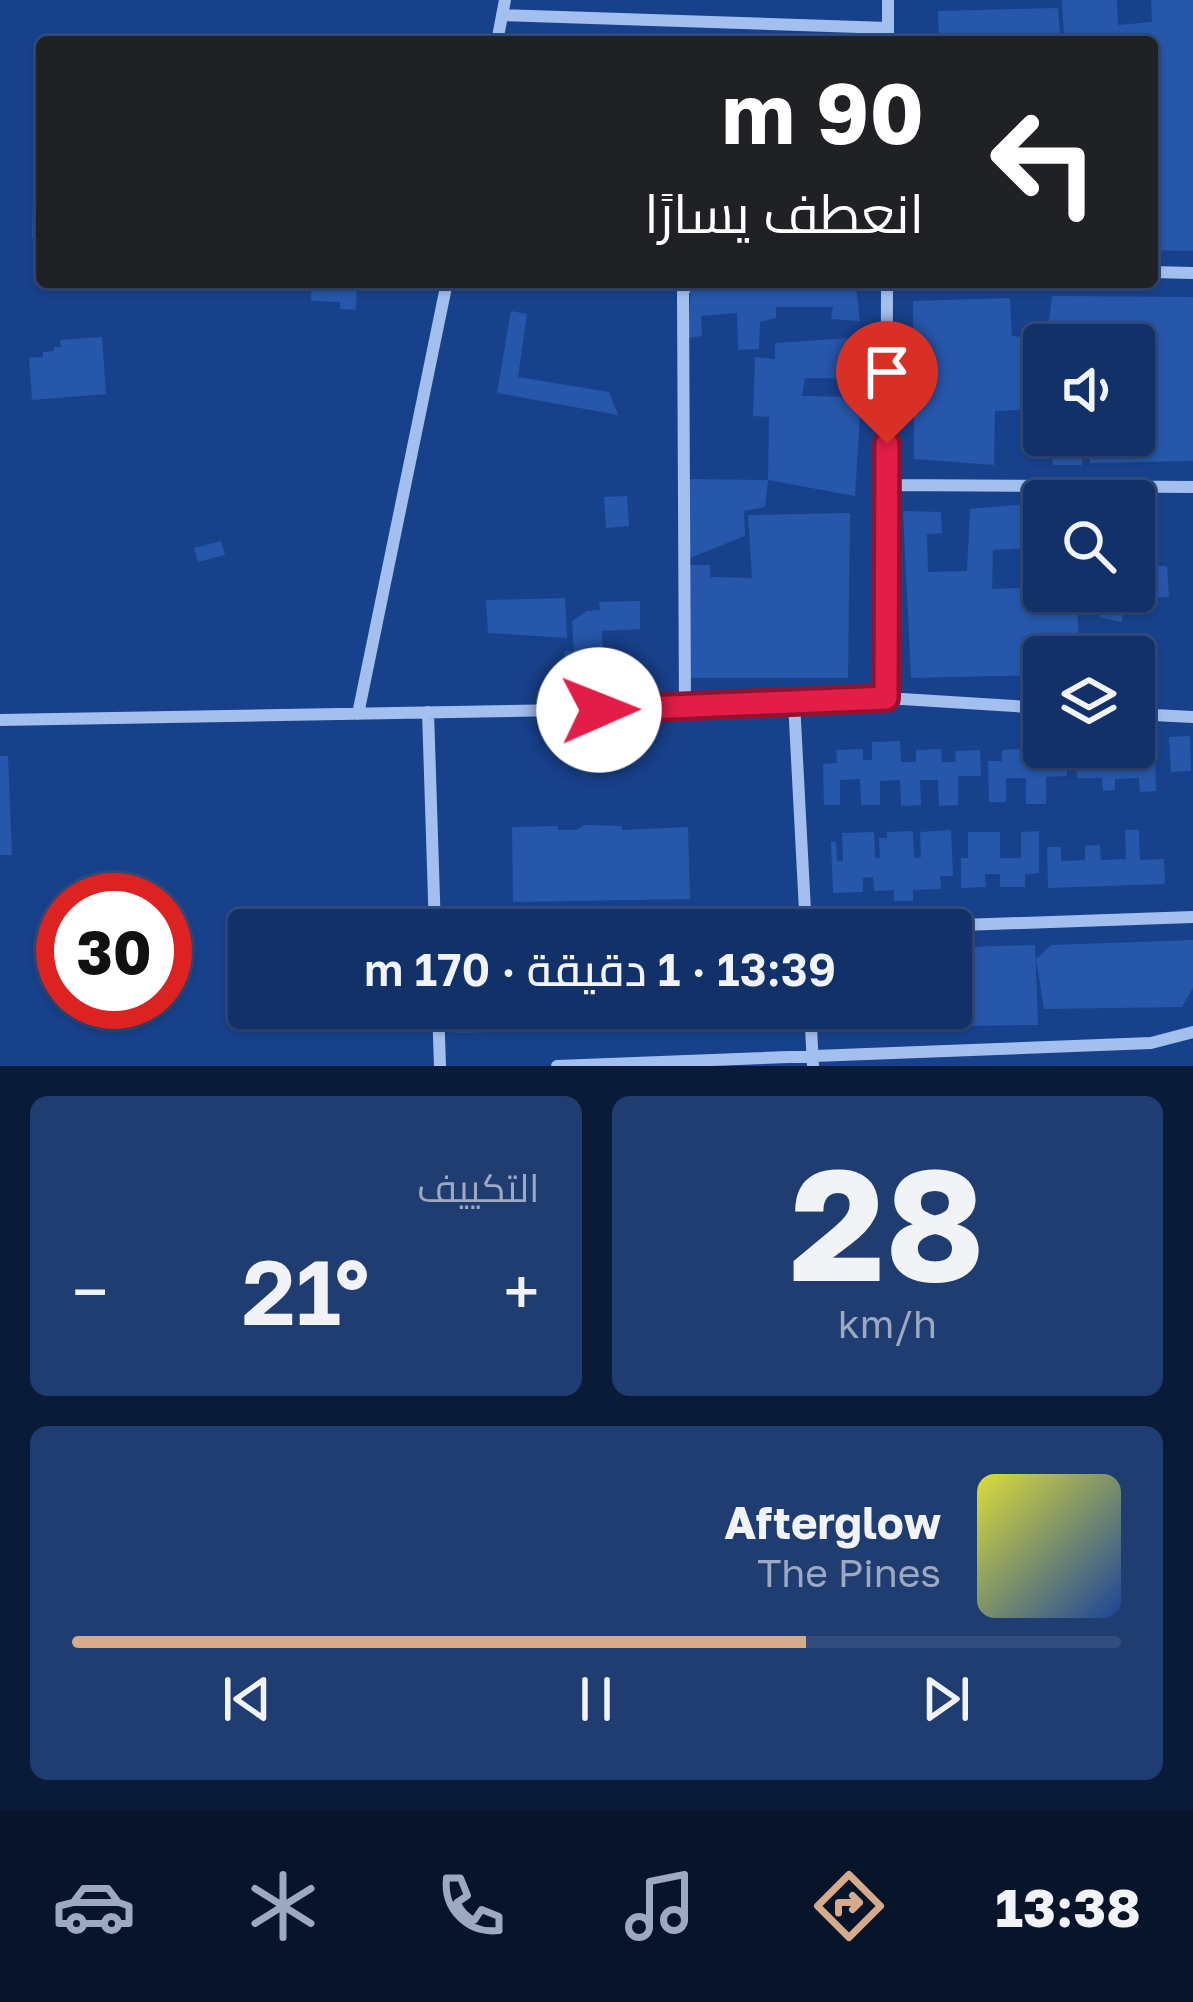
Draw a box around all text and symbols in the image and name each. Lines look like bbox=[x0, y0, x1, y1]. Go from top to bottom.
text: 90 m bbox=[722, 62, 924, 162]
icon: left bbox=[966, 84, 1122, 240]
text: انعطف يسارًا bbox=[644, 180, 924, 245]
pin bbox=[836, 321, 938, 444]
map controls bbox=[1023, 324, 1155, 768]
button: sound bbox=[1023, 324, 1155, 456]
icon: arrive bbox=[854, 339, 920, 405]
button: search bbox=[1023, 480, 1155, 612]
button: layers bbox=[1023, 636, 1155, 768]
position arrow bbox=[536, 647, 662, 773]
speed limit sign: 30 bbox=[36, 873, 192, 1029]
text: 13:39 · 1 دقيقة · 170 m bbox=[364, 942, 836, 996]
text: 28 bbox=[790, 1128, 985, 1315]
text: التكييف bbox=[417, 1164, 540, 1211]
text: 21° bbox=[242, 1237, 370, 1345]
text: − bbox=[72, 1251, 108, 1331]
text: + bbox=[503, 1251, 539, 1331]
text: km/h bbox=[838, 1300, 937, 1347]
text: Afterglow bbox=[724, 1495, 941, 1549]
text: The Pines bbox=[757, 1549, 941, 1596]
icon: previous bbox=[214, 1666, 280, 1732]
icon: pause bbox=[563, 1666, 629, 1732]
icon: next bbox=[913, 1666, 979, 1732]
icon: car bbox=[52, 1864, 136, 1948]
icon: climate bbox=[241, 1864, 325, 1948]
icon: phone bbox=[429, 1864, 513, 1948]
icon: music bbox=[618, 1864, 702, 1948]
icon: directions bbox=[807, 1864, 891, 1948]
text: 13:38 bbox=[995, 1874, 1141, 1939]

